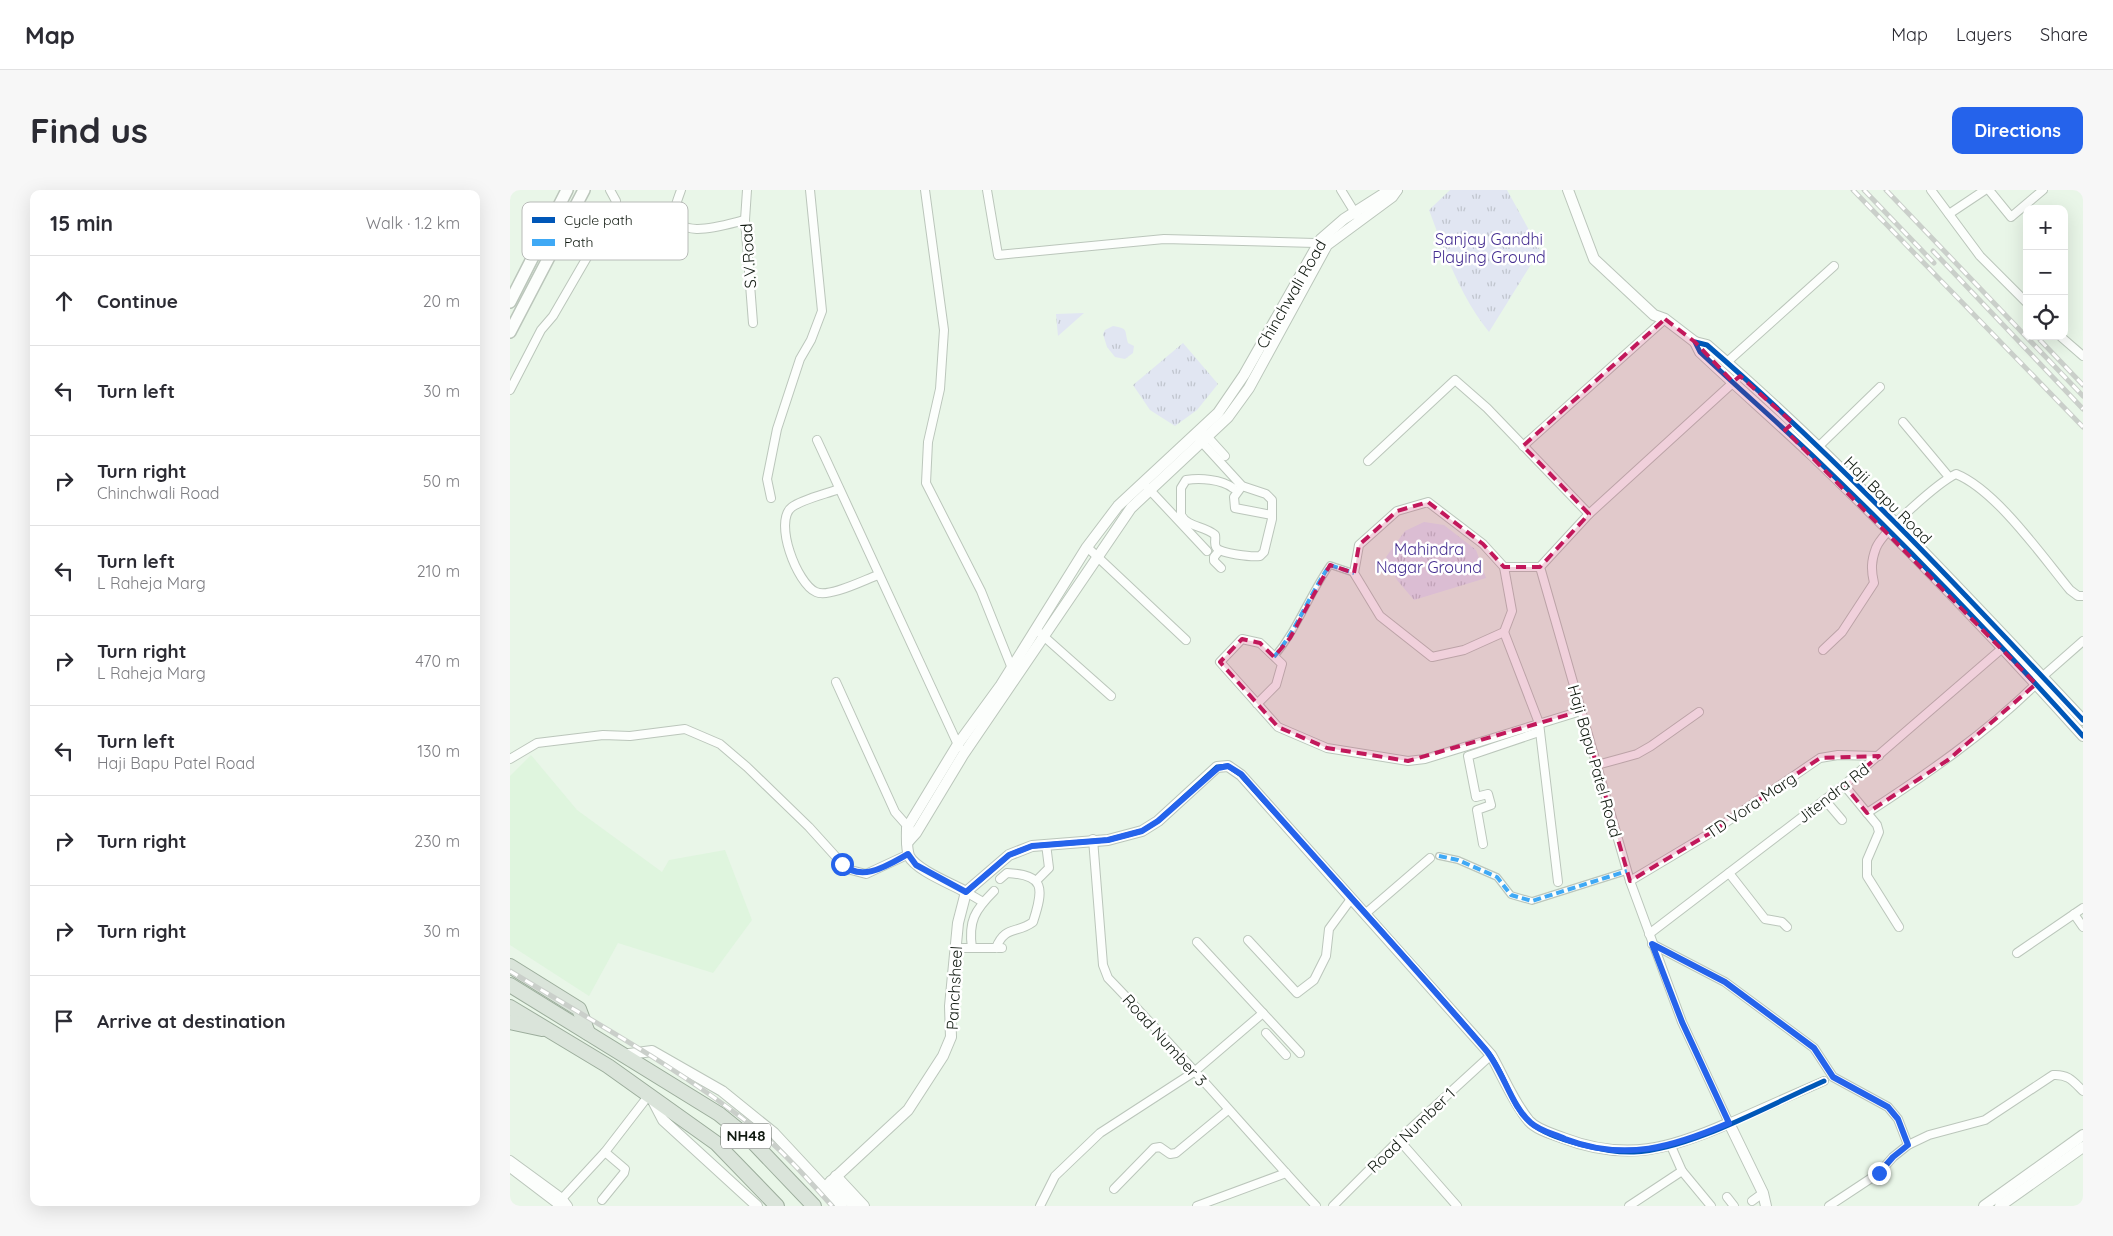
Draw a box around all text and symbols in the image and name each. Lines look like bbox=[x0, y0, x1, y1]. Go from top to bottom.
text: Map bbox=[25, 20, 75, 50]
text: Map bbox=[1891, 23, 1928, 46]
text: Layers bbox=[1956, 23, 2012, 46]
text: Share bbox=[2040, 23, 2088, 46]
button: Directions bbox=[1952, 107, 2083, 154]
text: Find us bbox=[30, 108, 148, 152]
legend bbox=[522, 202, 688, 260]
map controls bbox=[2023, 205, 2068, 340]
button: + bbox=[2023, 205, 2068, 250]
text: 15 min bbox=[50, 210, 113, 236]
text: Cycle path bbox=[564, 211, 633, 229]
text: Walk · 1.2 km bbox=[366, 213, 460, 233]
street label: S.V.Road bbox=[736, 223, 760, 289]
park label: Sanjay Gandhi Playing Ground bbox=[1432, 229, 1546, 267]
text: Path bbox=[564, 233, 593, 251]
street label: Chinchwali Road bbox=[1252, 236, 1330, 352]
button: − bbox=[2023, 250, 2068, 295]
icon: ahead bbox=[50, 287, 78, 315]
text: Continue bbox=[97, 289, 178, 313]
text: 20 m bbox=[423, 291, 460, 311]
button: locate bbox=[2023, 295, 2068, 340]
icon: left bbox=[50, 377, 78, 405]
text: Turn left bbox=[97, 379, 175, 403]
text: 30 m bbox=[423, 381, 460, 401]
street label: Haji Bapu Road bbox=[1840, 452, 1936, 548]
text: Turn right bbox=[97, 459, 186, 483]
icon: right bbox=[50, 467, 78, 495]
text: 50 m bbox=[423, 471, 460, 491]
text: Chinchwali Road bbox=[97, 483, 220, 503]
park label: Mahindra Nagar Ground bbox=[1376, 539, 1482, 577]
text: Turn left bbox=[97, 549, 175, 573]
icon: left bbox=[50, 557, 78, 585]
text: 210 m bbox=[417, 561, 460, 581]
text: L Raheja Marg bbox=[97, 573, 206, 593]
text: Turn right bbox=[97, 639, 186, 663]
icon: right bbox=[50, 647, 78, 675]
text: 470 m bbox=[415, 651, 460, 671]
text: L Raheja Marg bbox=[97, 663, 206, 683]
street label: Haji Bapu Patel Road bbox=[1564, 682, 1626, 840]
text: Turn left bbox=[97, 729, 175, 753]
icon: left bbox=[50, 737, 78, 765]
text: 130 m bbox=[417, 741, 460, 761]
text: Haji Bapu Patel Road bbox=[97, 753, 255, 773]
street label: Jitendra Rd bbox=[1793, 759, 1873, 827]
street label: TD Vora Marg bbox=[1702, 768, 1800, 842]
icon: right bbox=[50, 827, 78, 855]
text: Turn right bbox=[97, 829, 186, 853]
text: 230 m bbox=[414, 831, 460, 851]
route start bbox=[831, 853, 854, 876]
icon: right bbox=[50, 917, 78, 945]
text: Turn right bbox=[97, 919, 186, 943]
text: 30 m bbox=[423, 921, 460, 941]
street label: Panchsheel bbox=[942, 945, 966, 1031]
street label: Road Number 3 bbox=[1118, 990, 1212, 1090]
icon: arrive bbox=[50, 1007, 78, 1035]
text: Arrive at destination bbox=[97, 1009, 286, 1033]
street label: Road Number 1 bbox=[1363, 1083, 1459, 1177]
road number: NH48 bbox=[721, 1124, 771, 1148]
route end bbox=[1868, 1162, 1891, 1185]

